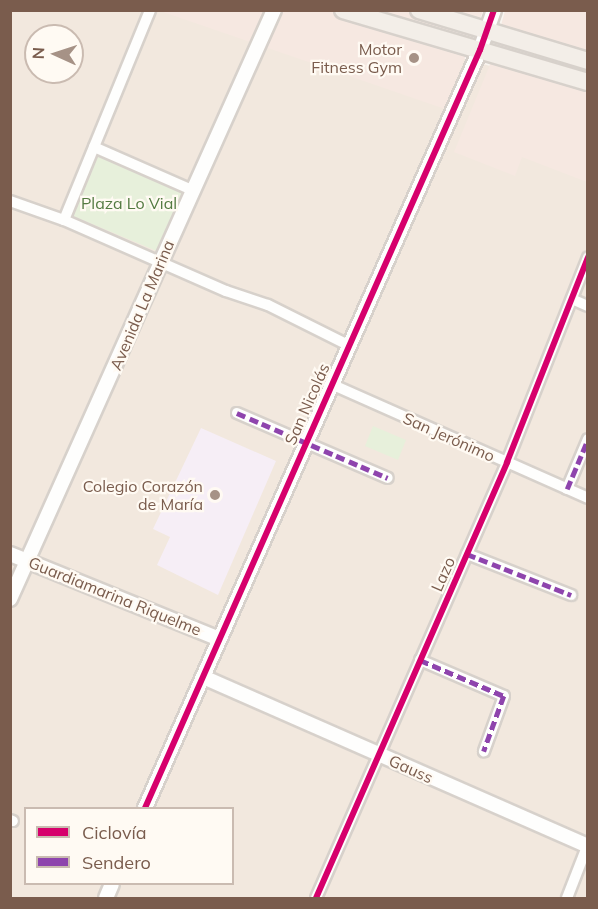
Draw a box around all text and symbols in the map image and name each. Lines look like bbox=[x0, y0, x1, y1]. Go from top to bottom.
north arrow bbox=[24, 24, 84, 84]
place label: Motor Fitness Gym bbox=[311, 39, 402, 77]
text: N bbox=[28, 47, 48, 60]
marker: Motor Fitness Gym bbox=[407, 51, 421, 65]
park label: Plaza Lo Vial bbox=[81, 193, 177, 213]
street label: Avenida La Marina bbox=[106, 237, 178, 373]
street label: San Nicolás bbox=[281, 360, 333, 448]
street label: San Jerónimo bbox=[400, 408, 498, 466]
place label: Colegio Corazón de María bbox=[83, 476, 203, 514]
marker: Colegio Corazón de María bbox=[208, 488, 222, 502]
street label: Guardiamarina Riquelme bbox=[26, 553, 204, 639]
street label: Lazo bbox=[427, 554, 459, 594]
street label: Gauss bbox=[386, 751, 436, 787]
legend bbox=[24, 807, 234, 885]
text: Ciclovía bbox=[82, 821, 147, 844]
text: Sendero bbox=[82, 851, 151, 874]

